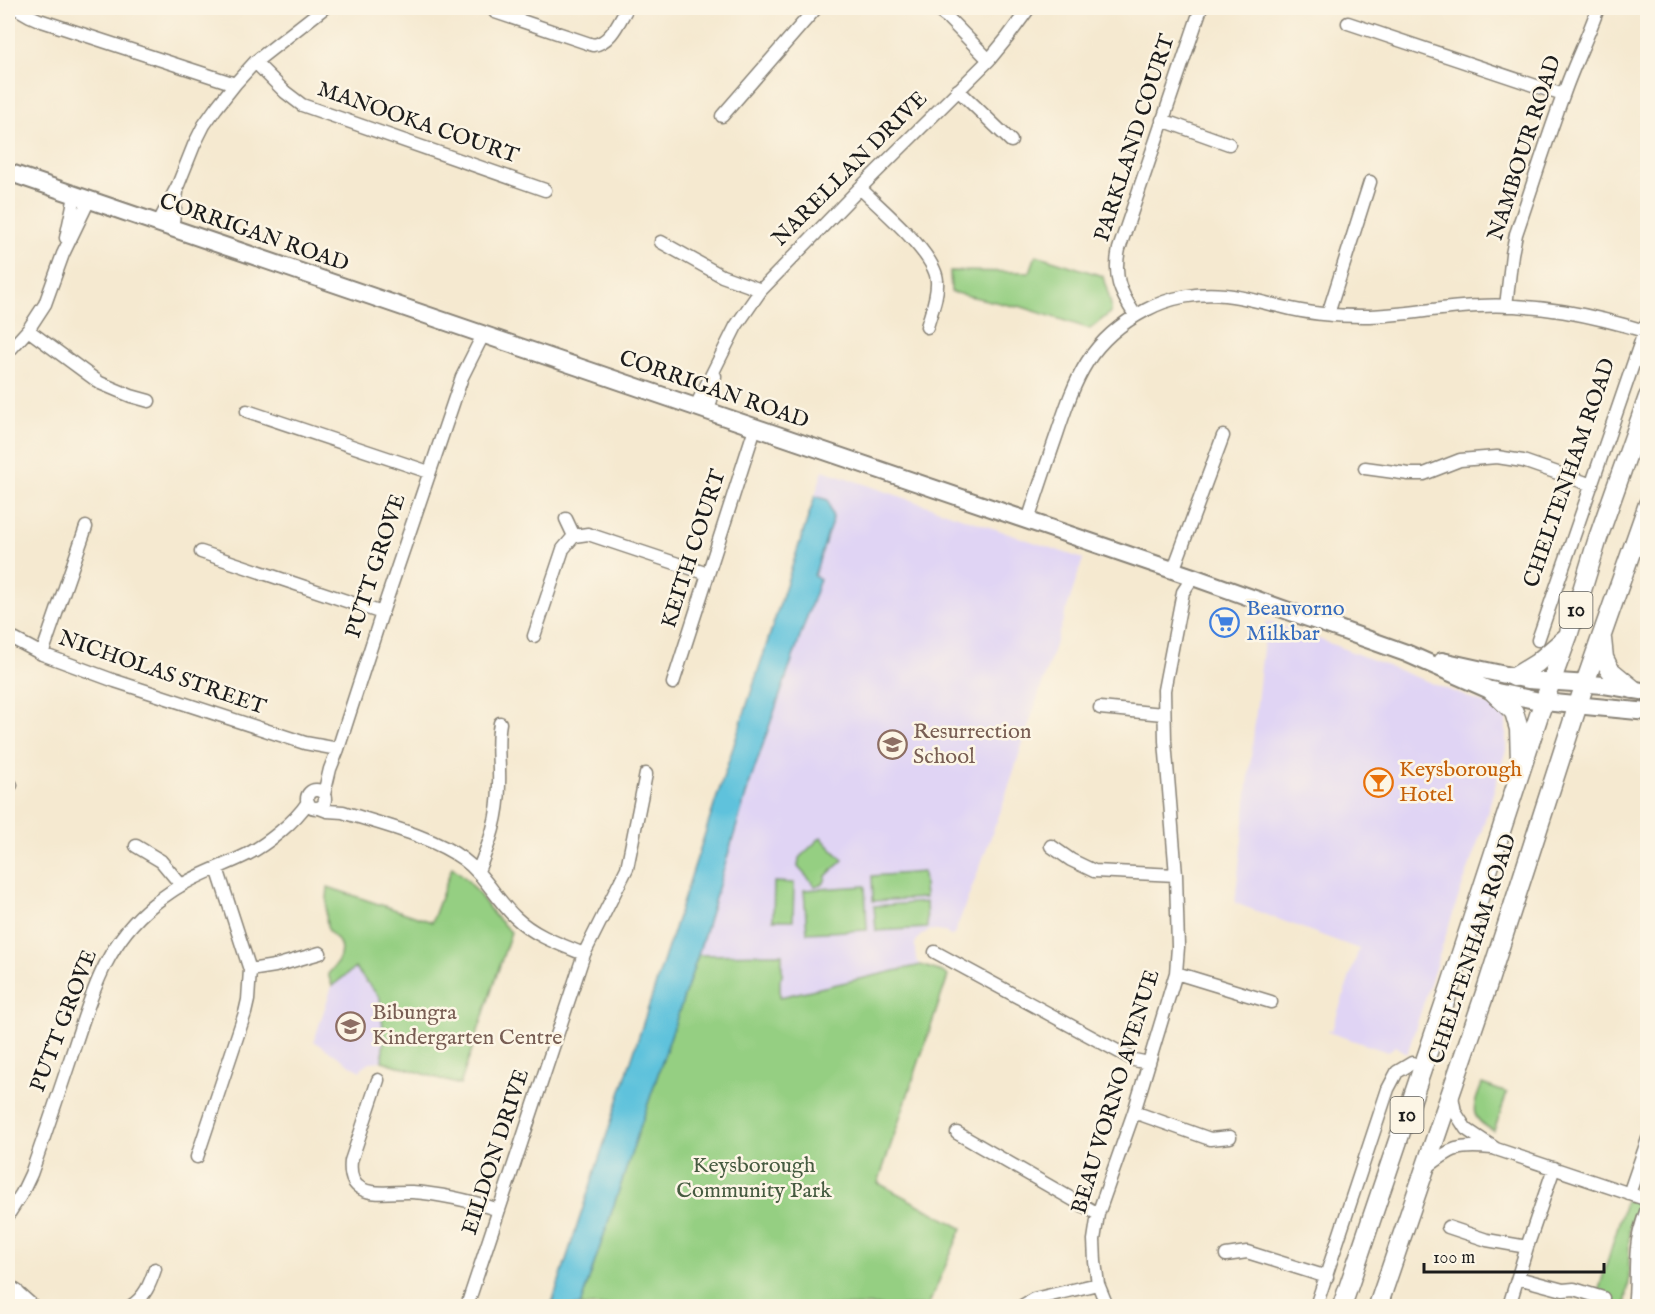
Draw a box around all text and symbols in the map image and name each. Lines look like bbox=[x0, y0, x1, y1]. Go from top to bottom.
street label: PARKLAND COURT bbox=[1088, 31, 1182, 245]
street label: NAMBOUR ROAD bbox=[1482, 52, 1568, 244]
street label: MANOOKA COURT bbox=[314, 75, 522, 171]
street label: NARELLAN DRIVE bbox=[766, 85, 934, 253]
street label: CORRIGAN ROAD bbox=[155, 187, 353, 279]
street label: CORRIGAN ROAD bbox=[615, 344, 813, 436]
street label: CHELTENHAM ROAD bbox=[1518, 355, 1622, 591]
street label: KEITH COURT bbox=[655, 466, 733, 632]
street label: PUTT GROVE bbox=[340, 490, 412, 642]
road number: 10 bbox=[1560, 592, 1592, 628]
place label: Beauvorno Milkbar bbox=[1246, 595, 1345, 648]
supermarket icon: Beauvorno Milkbar bbox=[1209, 606, 1241, 638]
street label: NICHOLAS STREET bbox=[55, 624, 269, 722]
place label: Resurrection School bbox=[913, 718, 1032, 771]
school or university icon: Resurrection School bbox=[876, 729, 908, 761]
place label: Keysborough Hotel bbox=[1399, 756, 1522, 809]
bar icon: Keysborough Hotel bbox=[1362, 767, 1394, 799]
street label: CHELTENHAM ROAD bbox=[1422, 830, 1524, 1068]
street label: PUTT GROVE bbox=[24, 946, 104, 1096]
street label: BEAU VORNO AVENUE bbox=[1065, 966, 1167, 1218]
place label: Bibungra Kindergarten Centre bbox=[372, 999, 562, 1052]
school or university icon: Bibungra Kindergarten Centre bbox=[335, 1010, 367, 1042]
street label: EILDON DRIVE bbox=[456, 1065, 536, 1239]
road number: 10 bbox=[1390, 1097, 1424, 1133]
park label: Keysborough Community Park bbox=[676, 1152, 832, 1205]
scale bar bbox=[1424, 1236, 1604, 1274]
text: 100 m bbox=[1433, 1247, 1475, 1270]

